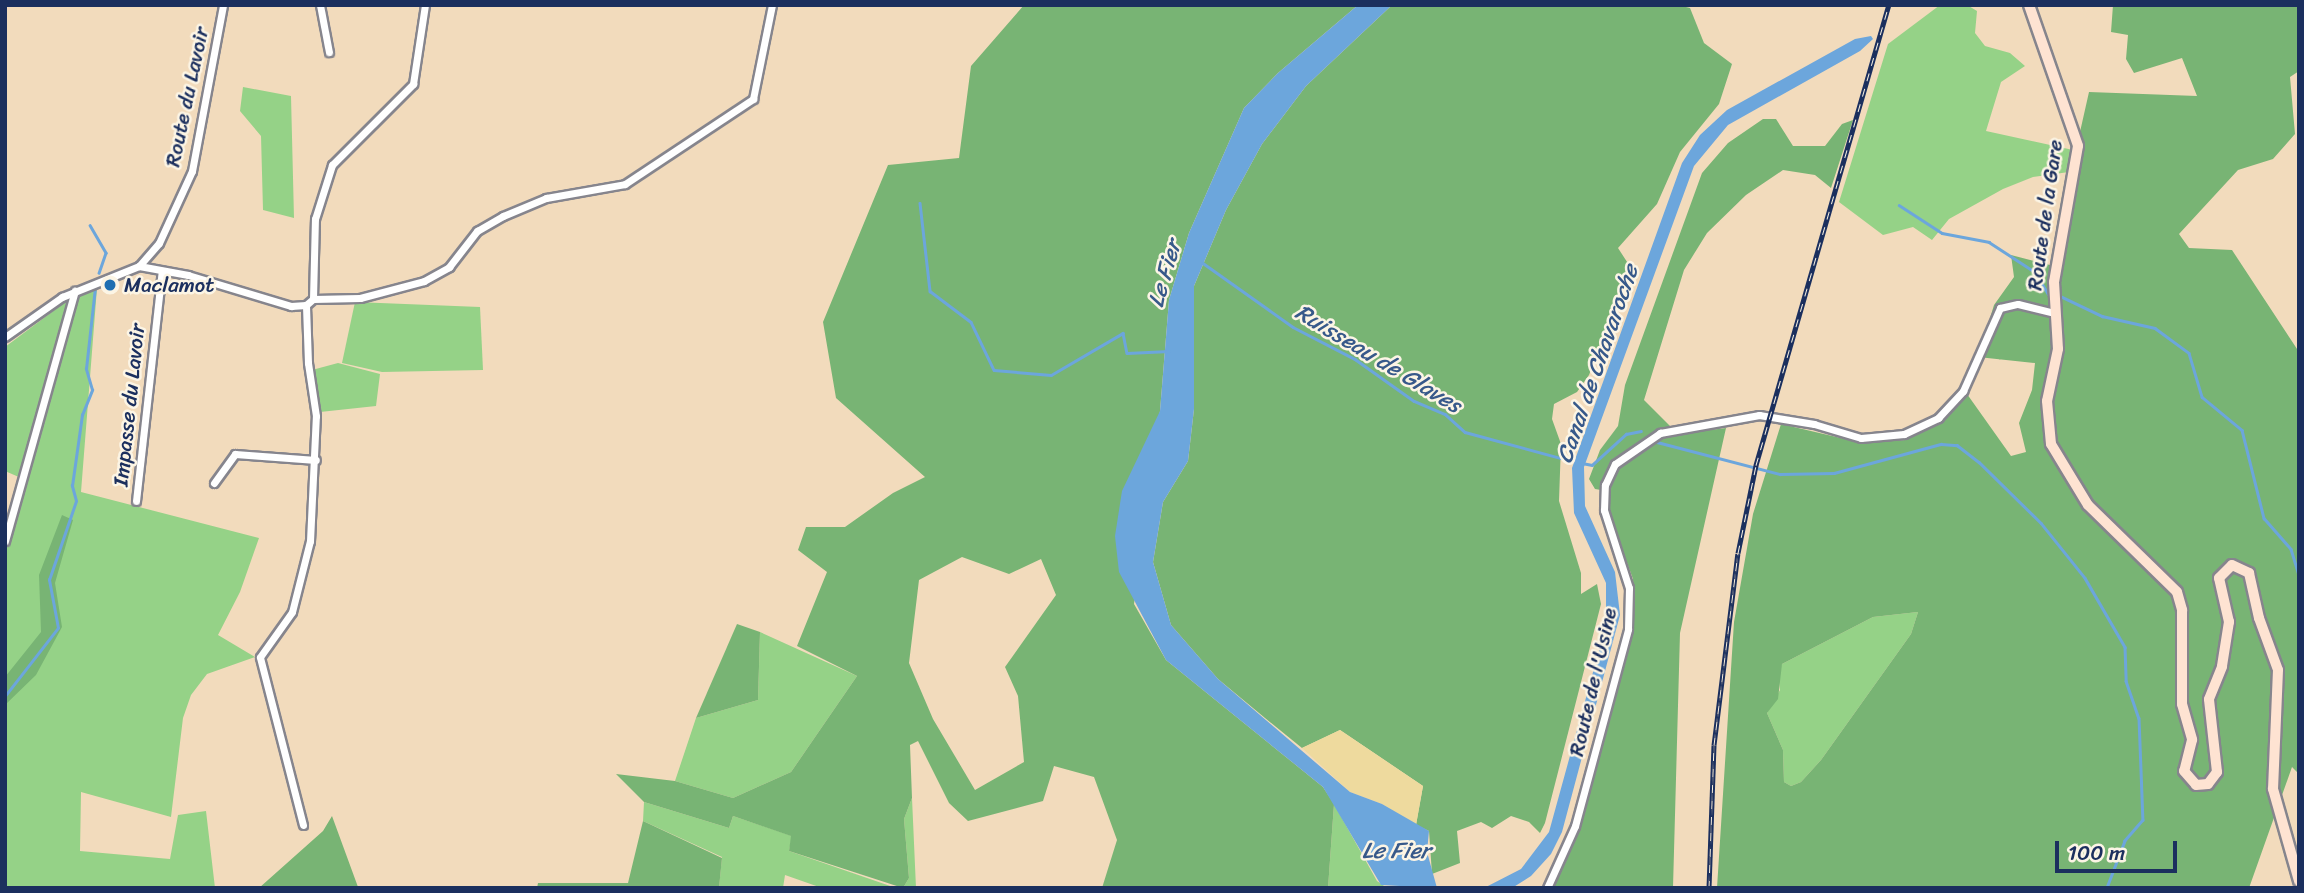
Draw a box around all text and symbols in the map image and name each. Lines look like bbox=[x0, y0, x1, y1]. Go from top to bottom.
street label: Route du Lavoir bbox=[160, 25, 214, 169]
street label: Route de la Gare bbox=[2022, 138, 2068, 292]
water label: Le Fier bbox=[1142, 237, 1188, 311]
water label: Canal de Chavaroche bbox=[1551, 261, 1645, 467]
place label: Maclamot bbox=[124, 272, 214, 298]
marker: Maclamot bbox=[102, 277, 118, 293]
water label: Ruisseau de Glaves bbox=[1290, 298, 1466, 420]
street label: Impasse du Lavoir bbox=[108, 322, 150, 488]
street label: Route de l'Usine bbox=[1564, 605, 1622, 759]
scale bar bbox=[2059, 826, 2182, 870]
text: 100 m bbox=[2068, 834, 2125, 872]
water label: Le Fier bbox=[1362, 837, 1430, 865]

